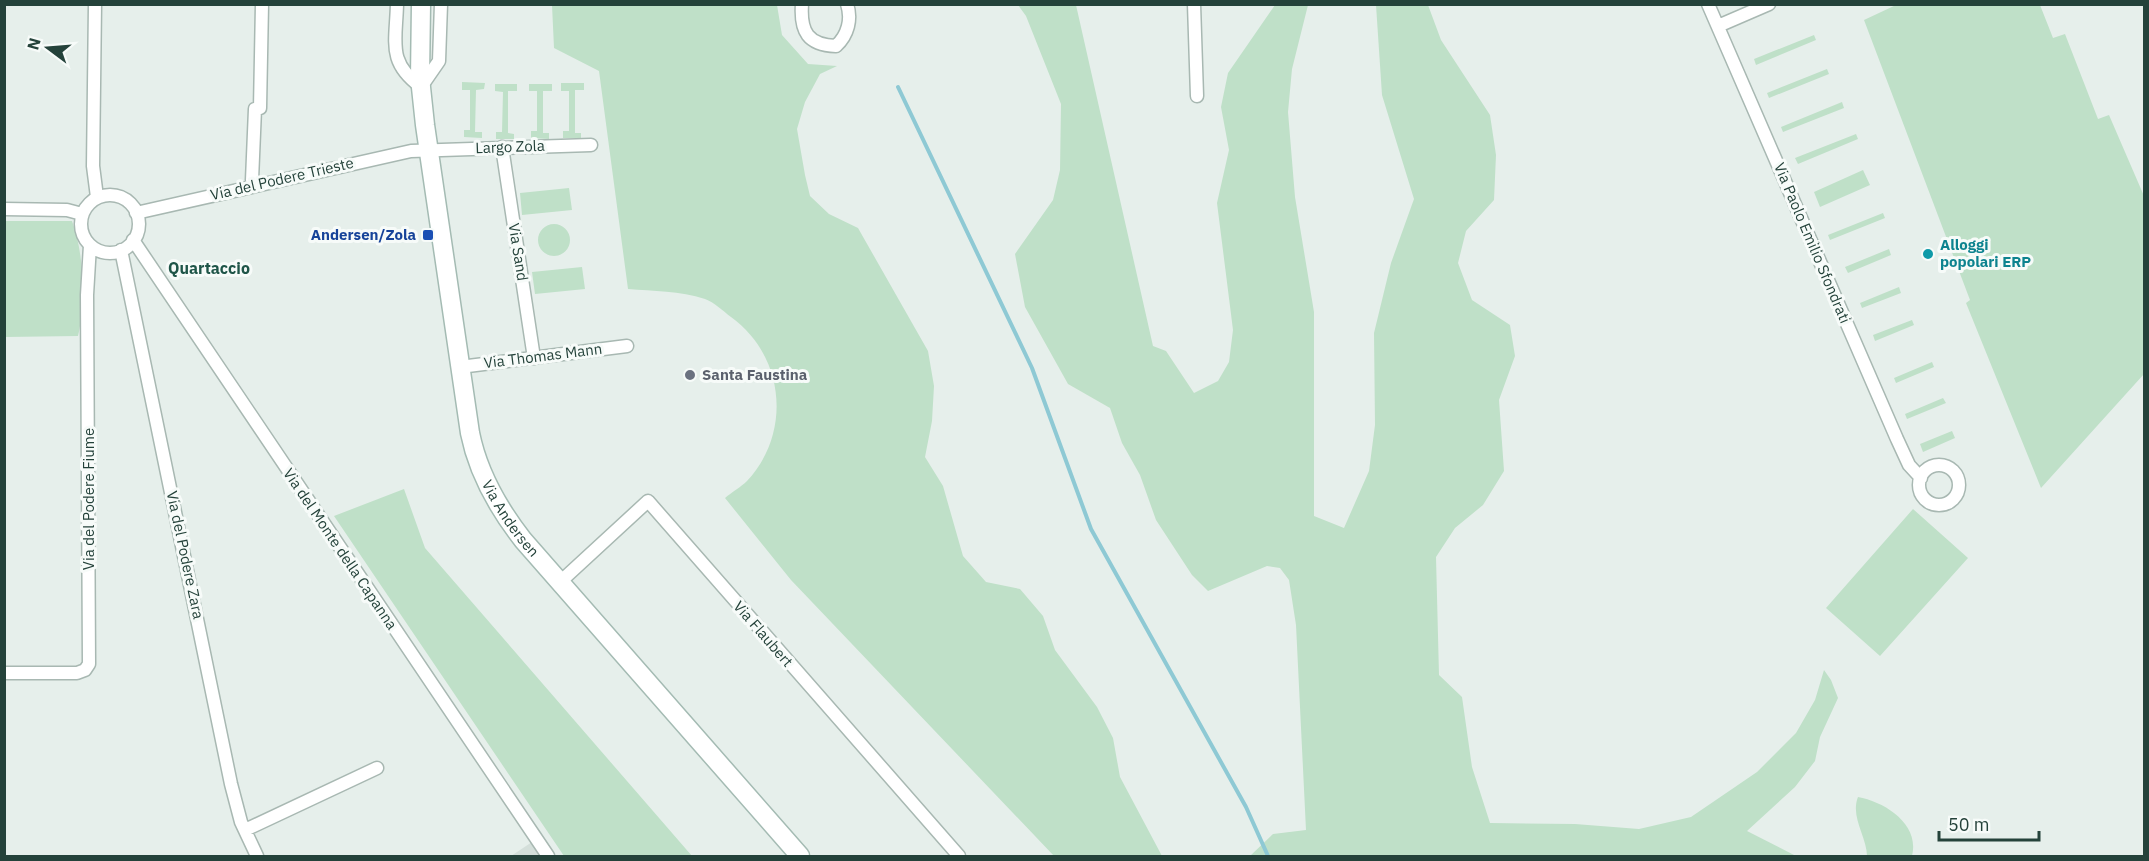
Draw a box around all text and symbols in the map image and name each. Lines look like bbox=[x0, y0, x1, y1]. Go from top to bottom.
north arrow bbox=[18, 18, 78, 78]
text: N bbox=[22, 36, 45, 52]
street label: Largo Zola bbox=[475, 136, 545, 157]
street label: Via del Podere Trieste bbox=[208, 153, 355, 204]
street label: Via Paolo Emilio Sfondrati bbox=[1770, 160, 1855, 326]
street label: Via Sand bbox=[505, 222, 532, 282]
place label: Andersen/Zola bbox=[311, 225, 416, 244]
marker: Andersen/Zola bbox=[421, 228, 435, 242]
place label: Alloggi popolari ERP bbox=[1940, 235, 2031, 271]
marker: Alloggi popolari ERP bbox=[1921, 247, 1935, 261]
district label: Quartaccio bbox=[168, 258, 250, 278]
street label: Via Thomas Mann bbox=[483, 339, 603, 372]
place label: Santa Faustina bbox=[702, 365, 808, 384]
marker: Santa Faustina bbox=[683, 368, 697, 382]
street label: Via del Podere Fiume bbox=[79, 428, 98, 570]
street label: Via del Monte della Capanna bbox=[279, 464, 402, 633]
street label: Via Andersen bbox=[478, 477, 543, 561]
street label: Via del Podere Zara bbox=[163, 489, 208, 621]
street label: Via Flaubert bbox=[730, 597, 797, 671]
scale bar bbox=[1939, 804, 2040, 842]
text: 50 m bbox=[1948, 813, 1990, 836]

